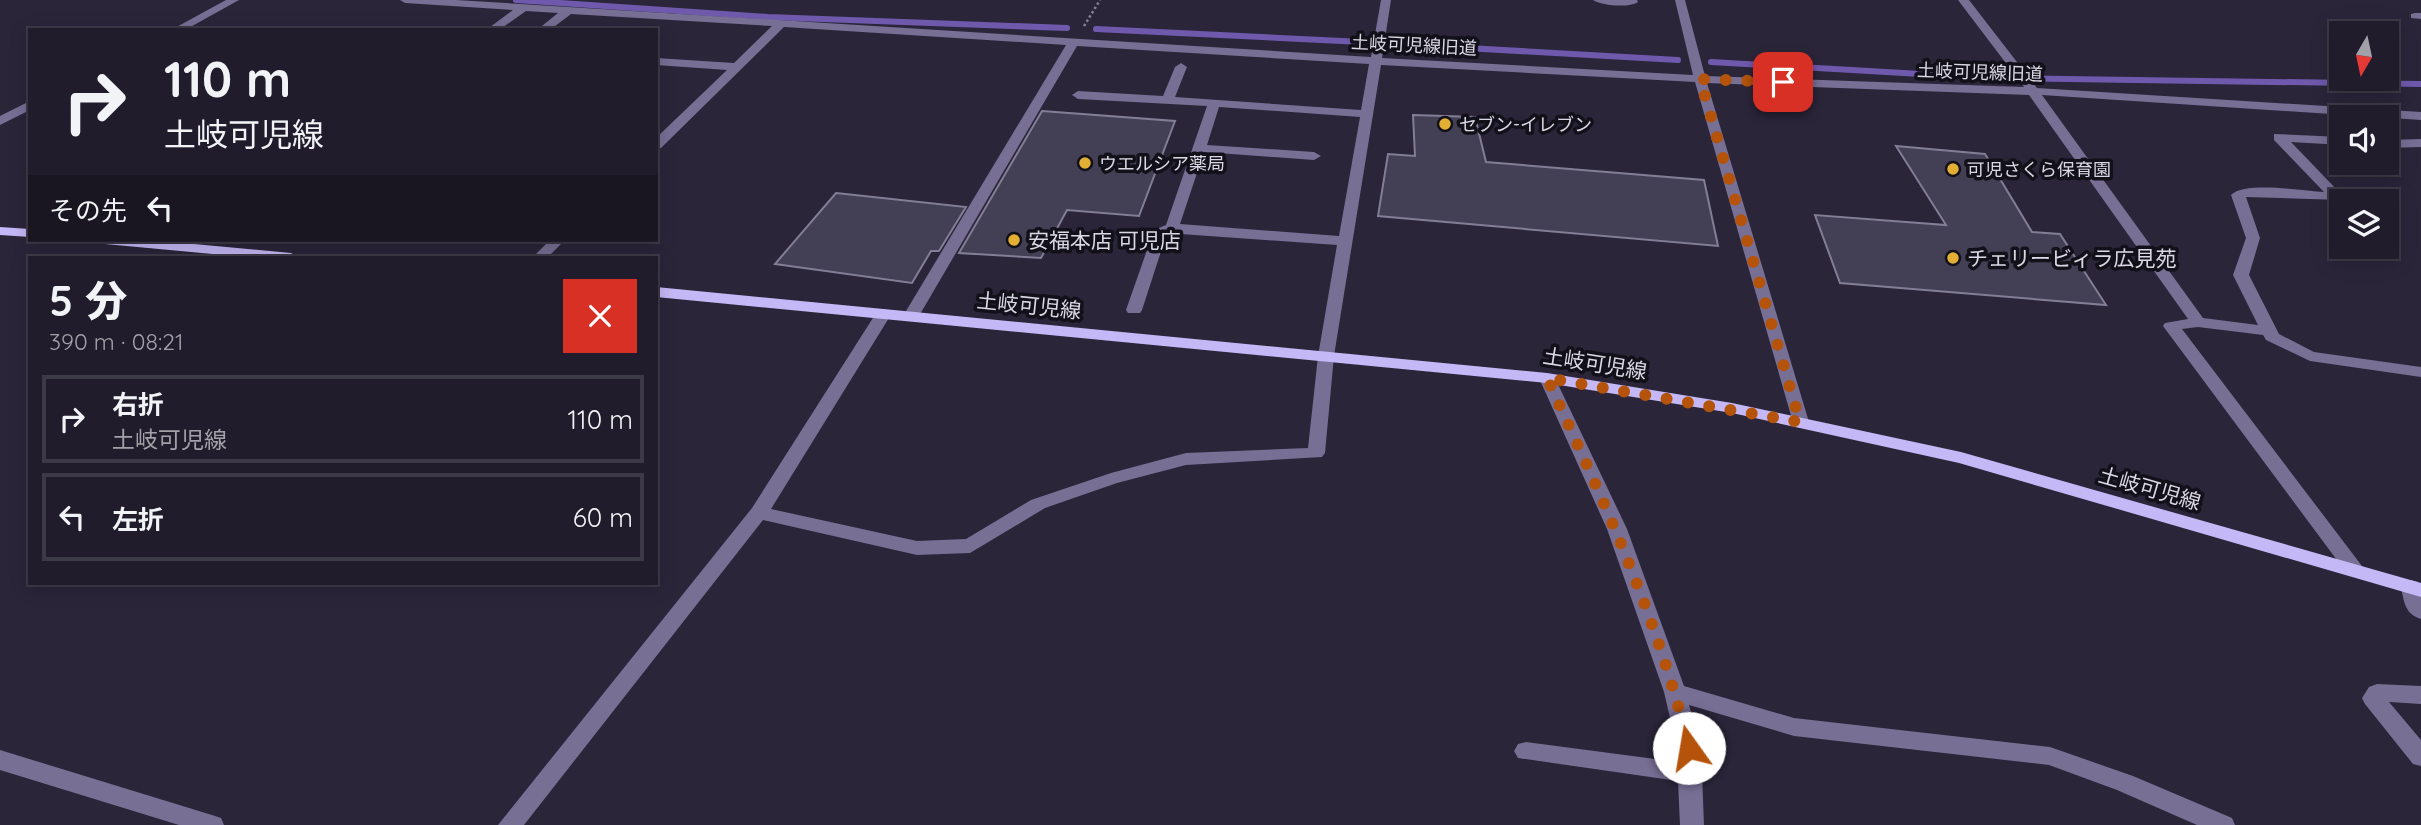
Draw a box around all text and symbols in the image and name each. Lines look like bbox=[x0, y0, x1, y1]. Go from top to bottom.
north arrow bbox=[2329, 21, 2399, 91]
map controls bbox=[2329, 21, 2399, 259]
street label: 土岐可児線旧道 bbox=[1350, 30, 1478, 60]
text: 110 m bbox=[164, 48, 291, 109]
pin bbox=[1753, 52, 1813, 112]
icon: right bbox=[49, 56, 140, 147]
street label: 土岐可児線旧道 bbox=[1917, 58, 2043, 86]
icon: arrive bbox=[1764, 63, 1802, 101]
button: sound bbox=[2329, 105, 2399, 175]
place label: セブン-イレブン bbox=[1459, 113, 1592, 136]
text: 土岐可児線 bbox=[164, 114, 324, 154]
marker: セブン-イレブン bbox=[1437, 116, 1453, 132]
place label: ウエルシア薬局 bbox=[1099, 152, 1225, 175]
marker: ウエルシア薬局 bbox=[1077, 155, 1093, 171]
place label: 可児さくら保育園 bbox=[1967, 158, 2111, 181]
marker: 可児さくら保育園 bbox=[1945, 161, 1961, 177]
icon: left bbox=[141, 189, 179, 227]
button: layers bbox=[2329, 189, 2399, 259]
text: その先 bbox=[49, 194, 127, 227]
place label: 安福本店 可児店 bbox=[1028, 227, 1181, 253]
marker: 安福本店 可児店 bbox=[1006, 232, 1022, 248]
place label: チェリービィラ広見苑 bbox=[1967, 245, 2177, 271]
marker: チェリービィラ広見苑 bbox=[1945, 250, 1961, 266]
text: 5 分 bbox=[49, 274, 127, 327]
button: close bbox=[563, 279, 637, 353]
street label: 土岐可児線 bbox=[975, 287, 1083, 323]
text: 390 m · 08:21 bbox=[49, 327, 184, 356]
street label: 土岐可児線 bbox=[1541, 342, 1649, 384]
text: 右折 bbox=[112, 388, 164, 421]
icon: right bbox=[53, 400, 91, 438]
text: 110 m bbox=[567, 403, 633, 436]
text: 土岐可児線 bbox=[112, 425, 227, 454]
street label: 土岐可児線 bbox=[2096, 461, 2204, 515]
icon: left bbox=[53, 498, 91, 536]
text: 60 m bbox=[573, 501, 633, 534]
text: 左折 bbox=[112, 503, 164, 536]
position arrow bbox=[1652, 711, 1726, 785]

